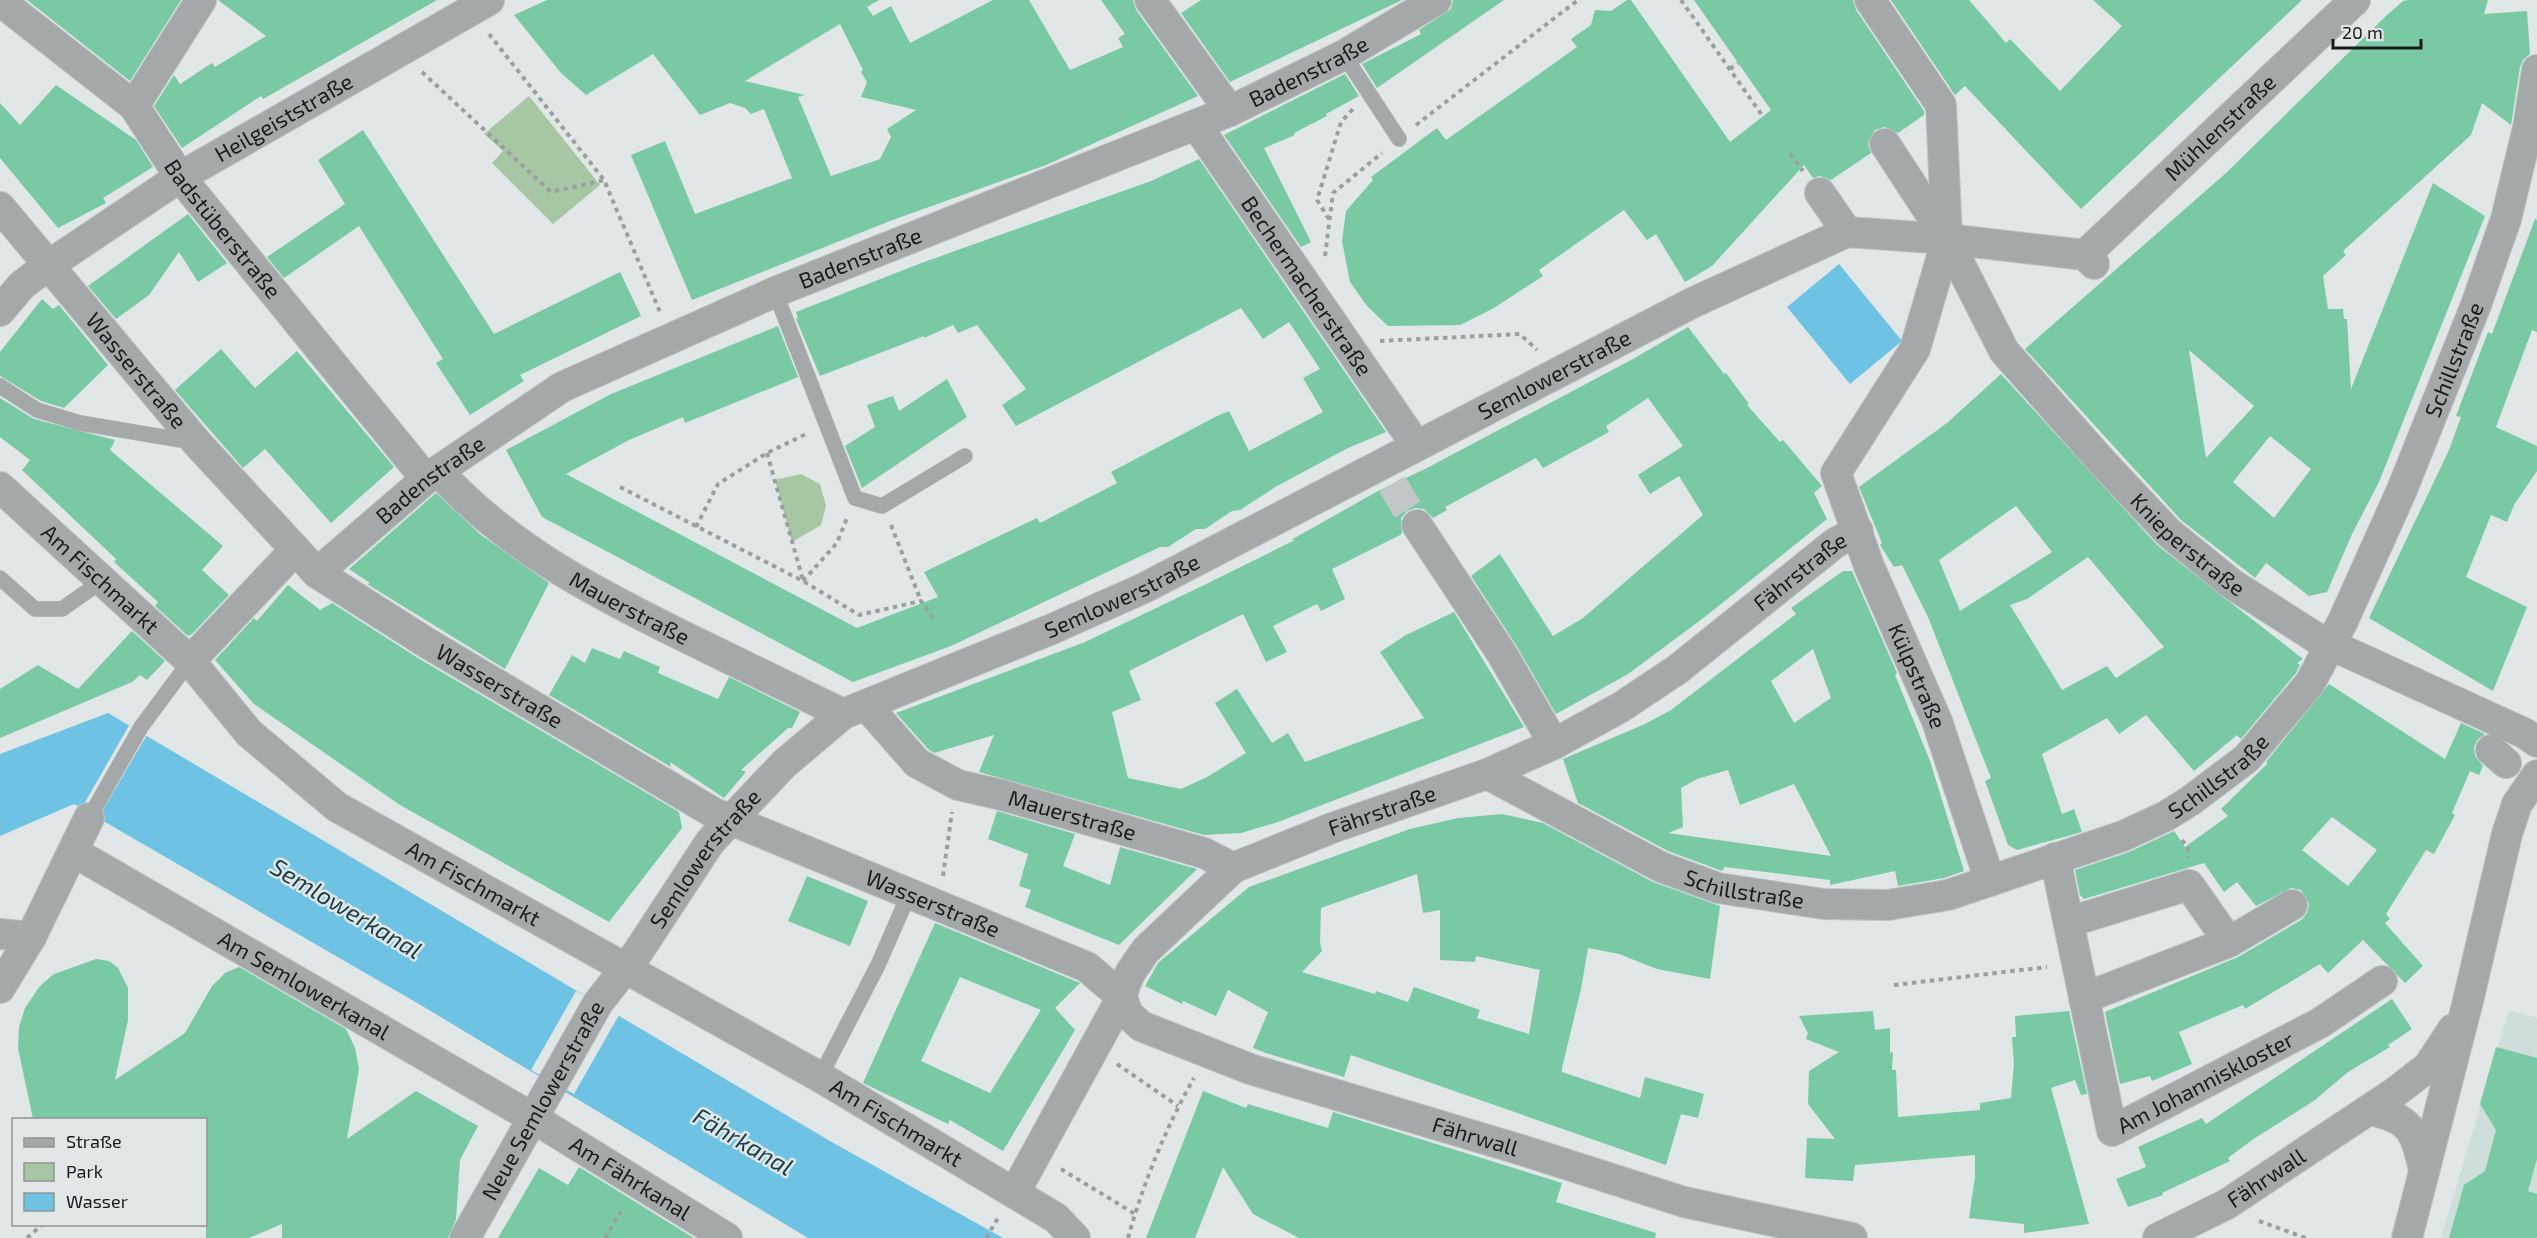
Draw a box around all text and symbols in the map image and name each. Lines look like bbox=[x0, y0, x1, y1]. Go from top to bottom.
scale bar bbox=[2333, 12, 2422, 50]
text: 20 m bbox=[2342, 21, 2383, 43]
street label: Badenstraße bbox=[1244, 30, 1372, 112]
street label: Heilgeiststraße bbox=[210, 67, 357, 166]
street label: Mühlenstraße bbox=[2159, 68, 2280, 185]
street label: Badstüberstraße bbox=[160, 154, 287, 303]
street label: Bechermacherstraße bbox=[1237, 190, 1378, 380]
street label: Badenstraße bbox=[795, 221, 925, 293]
street label: Schillstraße bbox=[2418, 298, 2488, 421]
street label: Wasserstraße bbox=[82, 307, 193, 433]
street label: Semlowerstraße bbox=[1473, 323, 1635, 424]
street label: Badenstraße bbox=[370, 429, 489, 529]
street label: Knieperstraße bbox=[2126, 487, 2250, 601]
street label: Am Fischmarkt bbox=[37, 518, 165, 638]
street label: Fährstraße bbox=[1747, 525, 1850, 616]
street label: Semlowerstraße bbox=[1040, 548, 1203, 643]
street label: Mauerstraße bbox=[566, 565, 694, 649]
street label: Külpstraße bbox=[1884, 619, 1952, 731]
street label: Wasserstraße bbox=[432, 638, 568, 733]
street label: Schillstraße bbox=[2163, 728, 2274, 824]
street label: Fährstraße bbox=[1324, 779, 1439, 840]
street label: Semlowerstraße bbox=[643, 783, 765, 933]
street label: Mauerstraße bbox=[1006, 784, 1139, 845]
street label: Am Fischmarkt bbox=[402, 835, 546, 930]
water label: Semlowerkanal bbox=[266, 851, 428, 964]
street label: Wasserstraße bbox=[862, 863, 1004, 942]
street label: Schillstraße bbox=[1681, 863, 1806, 913]
street label: Am Semlowerkanal bbox=[214, 925, 395, 1045]
street label: Neue Semlowerstraße bbox=[475, 996, 609, 1204]
street label: Am Johanniskloster bbox=[2112, 1025, 2298, 1138]
street label: Am Fischmarkt bbox=[826, 1072, 968, 1171]
water label: Fährkanal bbox=[689, 1101, 799, 1181]
street label: Fährwall bbox=[1430, 1110, 1522, 1161]
legend bbox=[12, 1118, 207, 1226]
text: Straße bbox=[66, 1130, 122, 1152]
street label: Am Fährkanal bbox=[566, 1130, 697, 1225]
street label: Fährwall bbox=[2222, 1142, 2310, 1212]
text: Park bbox=[66, 1160, 103, 1182]
text: Wasser bbox=[66, 1190, 128, 1212]

